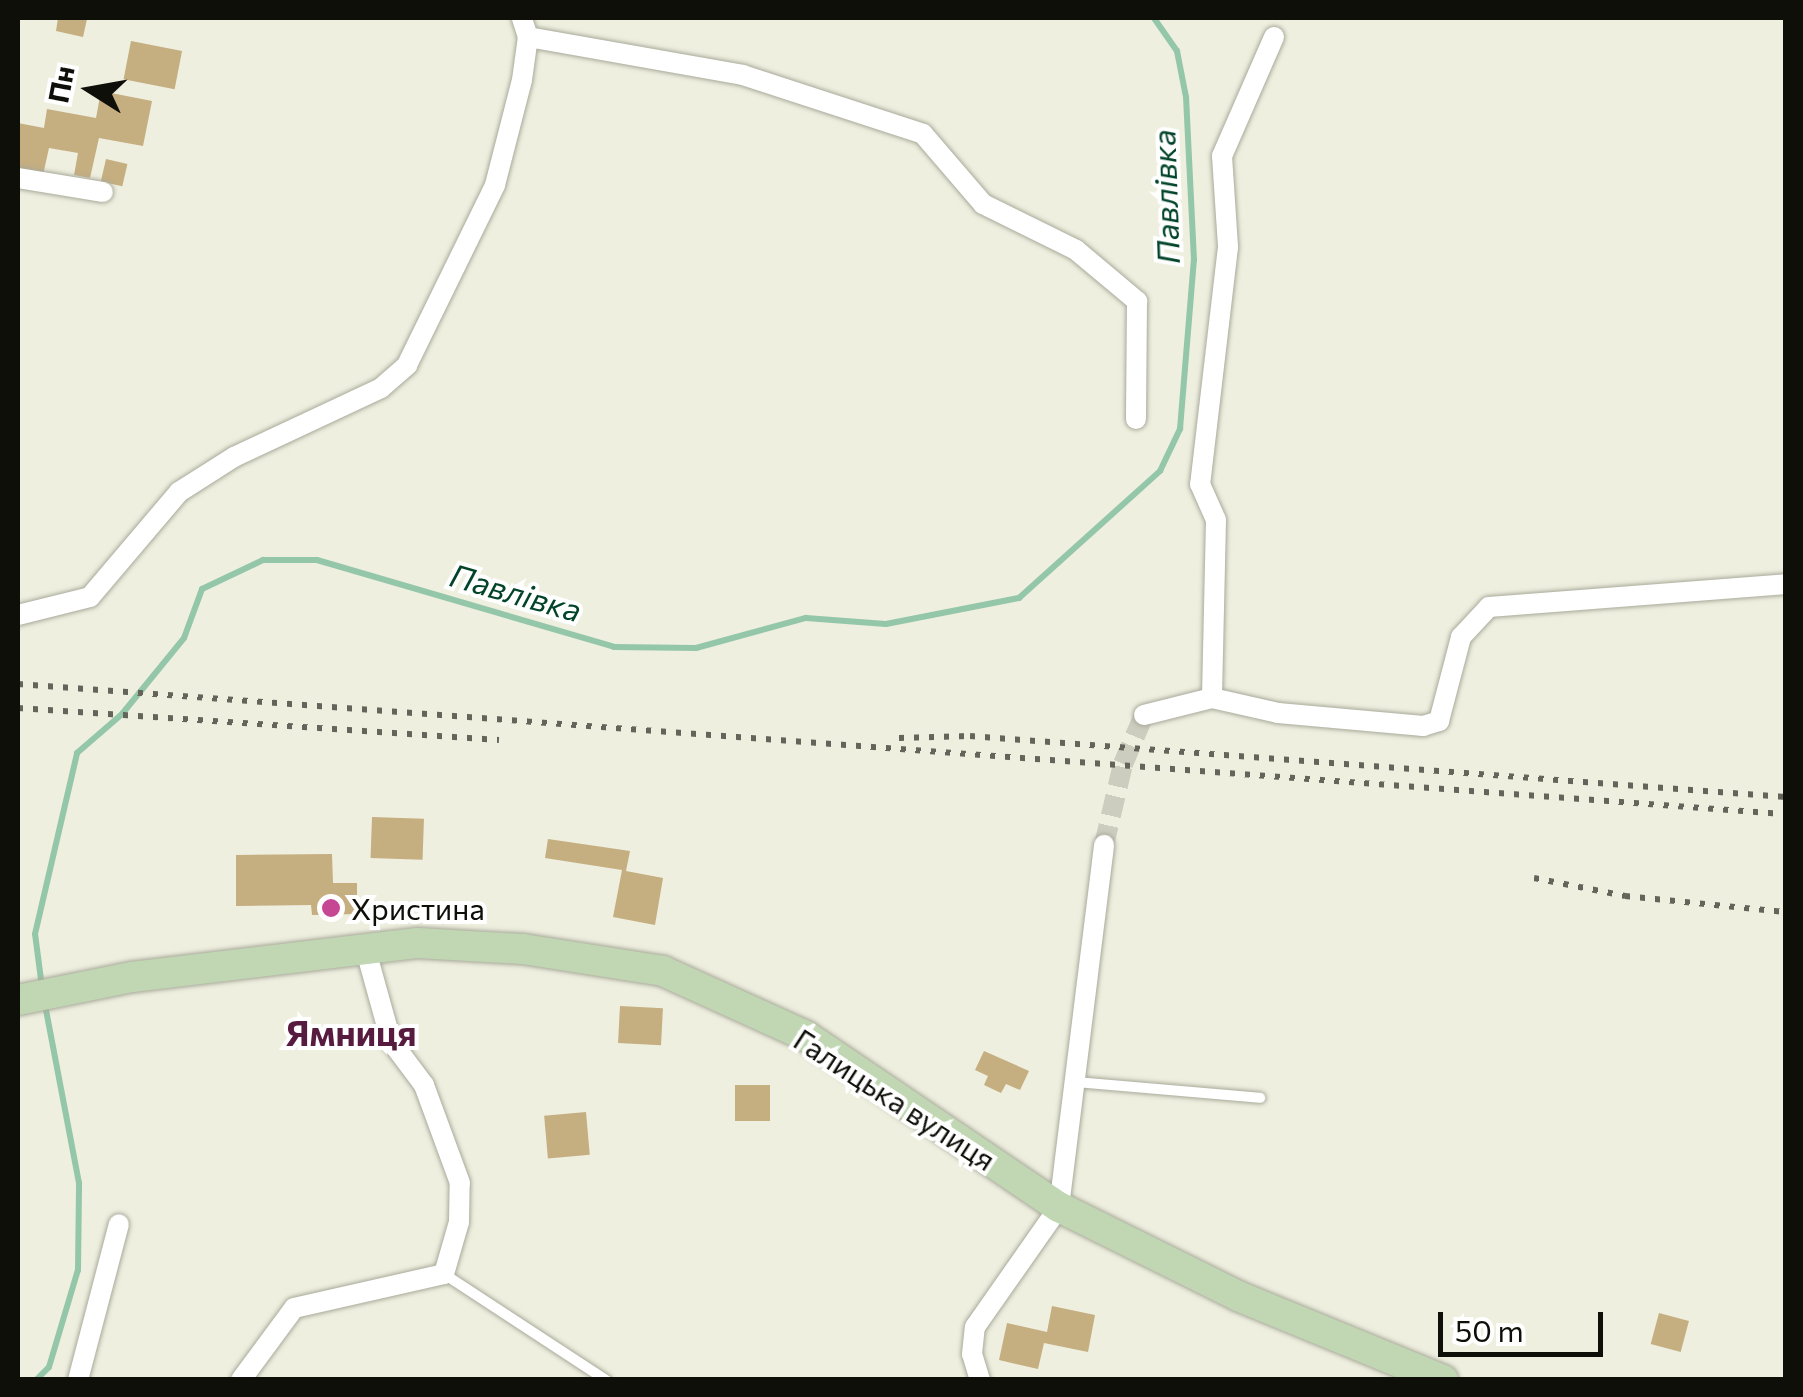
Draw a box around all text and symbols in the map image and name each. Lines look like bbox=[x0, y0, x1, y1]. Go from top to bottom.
north arrow bbox=[40, 40, 140, 140]
text: Пн bbox=[40, 63, 81, 106]
water label: Павлівка bbox=[1143, 129, 1187, 265]
water label: Павлівка bbox=[446, 555, 586, 629]
place label: Христина bbox=[351, 890, 485, 926]
marker: Христина bbox=[320, 897, 342, 919]
district label: Ямниця bbox=[285, 1011, 417, 1053]
street label: Галицька вулиця bbox=[788, 1021, 1002, 1177]
scale bar bbox=[1443, 1292, 1608, 1354]
text: 50 m bbox=[1455, 1311, 1524, 1348]

